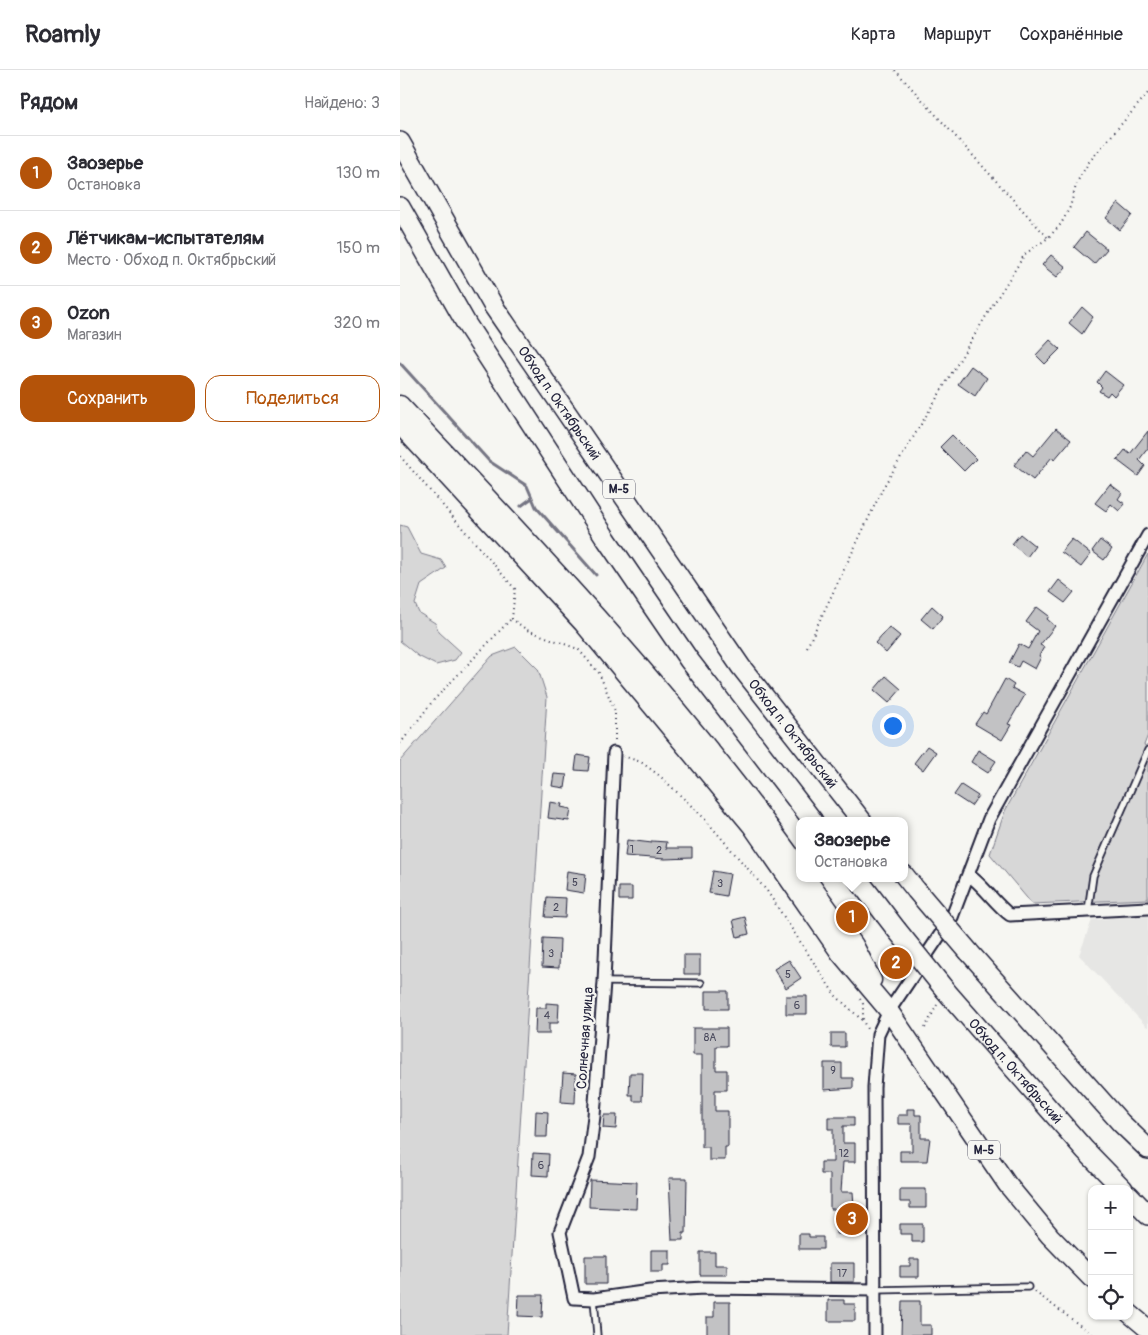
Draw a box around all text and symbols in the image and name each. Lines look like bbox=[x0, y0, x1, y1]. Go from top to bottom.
text: Roamly bbox=[25, 20, 100, 49]
text: Карта bbox=[851, 23, 895, 46]
text: Маршрут bbox=[923, 23, 991, 46]
text: Сохранённые bbox=[1019, 23, 1123, 46]
text: Рядом bbox=[20, 89, 78, 116]
text: Найдено: 3 bbox=[304, 93, 380, 113]
text: Заозерье bbox=[67, 151, 143, 175]
text: 1 bbox=[33, 163, 39, 183]
text: 130 m bbox=[336, 163, 380, 183]
text: Остановка bbox=[67, 175, 141, 195]
text: Лётчикам-испытателям bbox=[67, 226, 264, 250]
text: 2 bbox=[32, 238, 40, 258]
text: 150 m bbox=[336, 238, 380, 258]
text: Место · Обход п. Октябрьский bbox=[67, 250, 276, 270]
text: Ozon bbox=[67, 301, 110, 325]
text: 3 bbox=[32, 313, 40, 333]
text: 320 m bbox=[334, 313, 380, 333]
text: Магазин bbox=[67, 325, 122, 345]
street label: Обход п. Октябрьский bbox=[515, 343, 605, 463]
button: Сохранить bbox=[20, 375, 195, 422]
button: Поделиться bbox=[205, 375, 380, 422]
road number: М-5 bbox=[603, 479, 635, 498]
street label: Обход п. Октябрьский bbox=[745, 675, 841, 792]
your location bbox=[880, 713, 906, 739]
popup bbox=[796, 817, 908, 882]
text: Заозерье bbox=[814, 828, 890, 852]
house number: 1 bbox=[630, 843, 634, 856]
house number: 2 bbox=[656, 844, 662, 857]
text: Остановка bbox=[814, 852, 888, 872]
house number: 5 bbox=[572, 876, 578, 889]
house number: 3 bbox=[717, 877, 723, 890]
pin: 1 bbox=[836, 898, 868, 936]
house number: 2 bbox=[553, 901, 559, 914]
pin: 2 bbox=[880, 944, 912, 982]
house number: 3 bbox=[548, 947, 554, 960]
house number: 5 bbox=[785, 968, 791, 981]
street label: Солнечная улица bbox=[573, 986, 597, 1090]
house number: 6 bbox=[794, 999, 800, 1012]
house number: 4 bbox=[544, 1009, 551, 1022]
street label: Обход п. Октябрьский bbox=[965, 1015, 1066, 1127]
house number: 8А bbox=[704, 1031, 716, 1044]
house number: 9 bbox=[830, 1064, 836, 1077]
road number: М-5 bbox=[968, 1140, 1000, 1160]
house number: 12 bbox=[839, 1147, 849, 1160]
house number: 6 bbox=[538, 1159, 544, 1172]
map controls bbox=[1088, 1185, 1133, 1320]
button: + bbox=[1088, 1185, 1133, 1230]
pin: 3 bbox=[836, 1200, 868, 1238]
button: − bbox=[1088, 1230, 1133, 1275]
house number: 17 bbox=[837, 1267, 847, 1280]
button: locate bbox=[1088, 1275, 1133, 1320]

